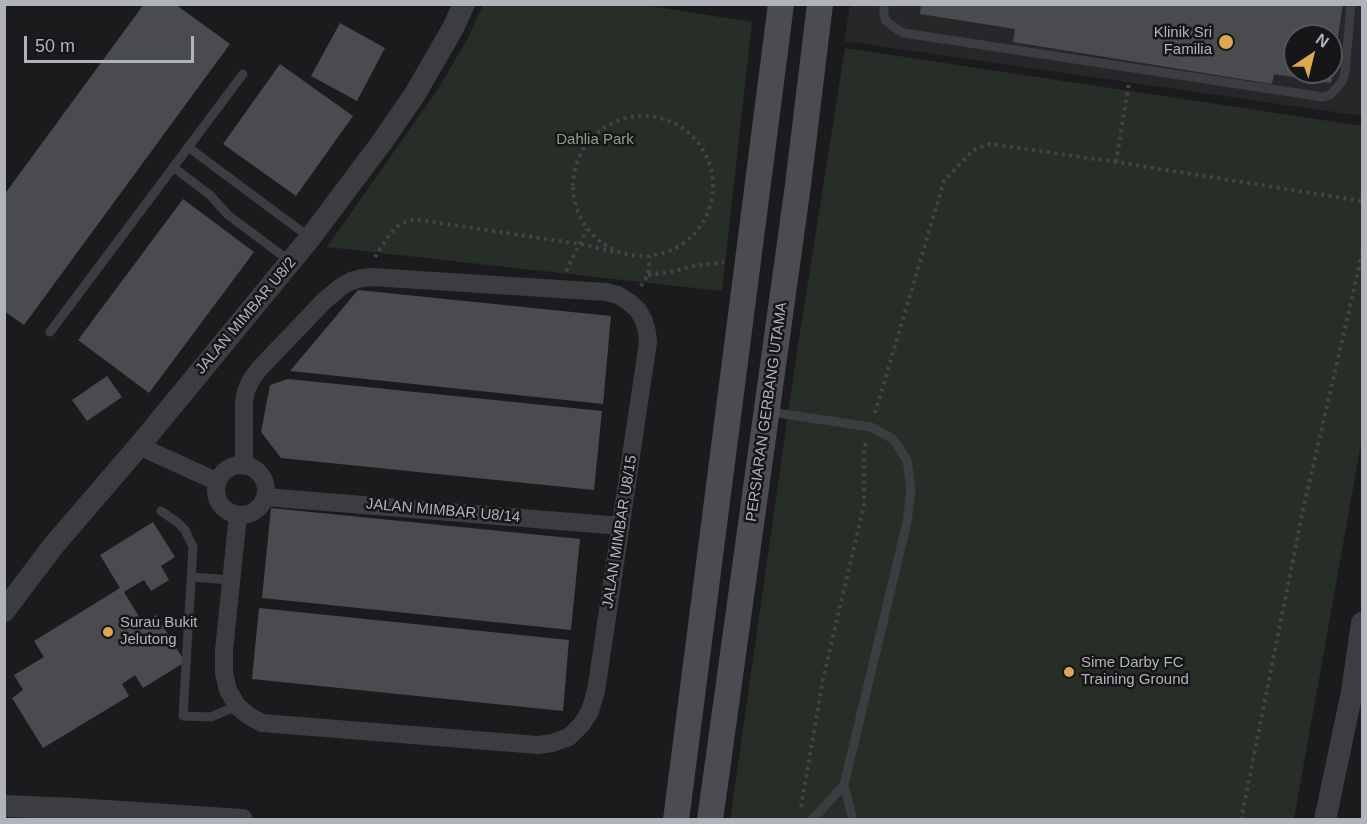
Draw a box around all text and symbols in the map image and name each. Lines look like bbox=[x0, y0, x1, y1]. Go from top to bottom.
scale bar bbox=[27, 24, 196, 62]
place label: Klinik Sri Familia bbox=[1154, 24, 1212, 59]
north arrow bbox=[1283, 24, 1343, 84]
text: N bbox=[1313, 30, 1332, 51]
marker: Klinik Sri Familia bbox=[1217, 33, 1235, 51]
text: 50 m bbox=[35, 36, 75, 56]
park label: Dahlia Park bbox=[556, 131, 634, 149]
street label: JALAN MIMBAR U8/2 bbox=[192, 254, 300, 378]
street label: PERSIARAN GERBANG UTAMA bbox=[743, 301, 791, 523]
street label: JALAN MIMBAR U8/15 bbox=[599, 454, 641, 610]
street label: JALAN MIMBAR U8/14 bbox=[365, 495, 521, 527]
place label: Surau Bukit Jelutong bbox=[120, 614, 198, 649]
marker: Surau Bukit Jelutong bbox=[101, 625, 115, 639]
place label: Sime Darby FC Training Ground bbox=[1081, 654, 1189, 689]
marker: Sime Darby FC Training Ground bbox=[1062, 665, 1076, 679]

